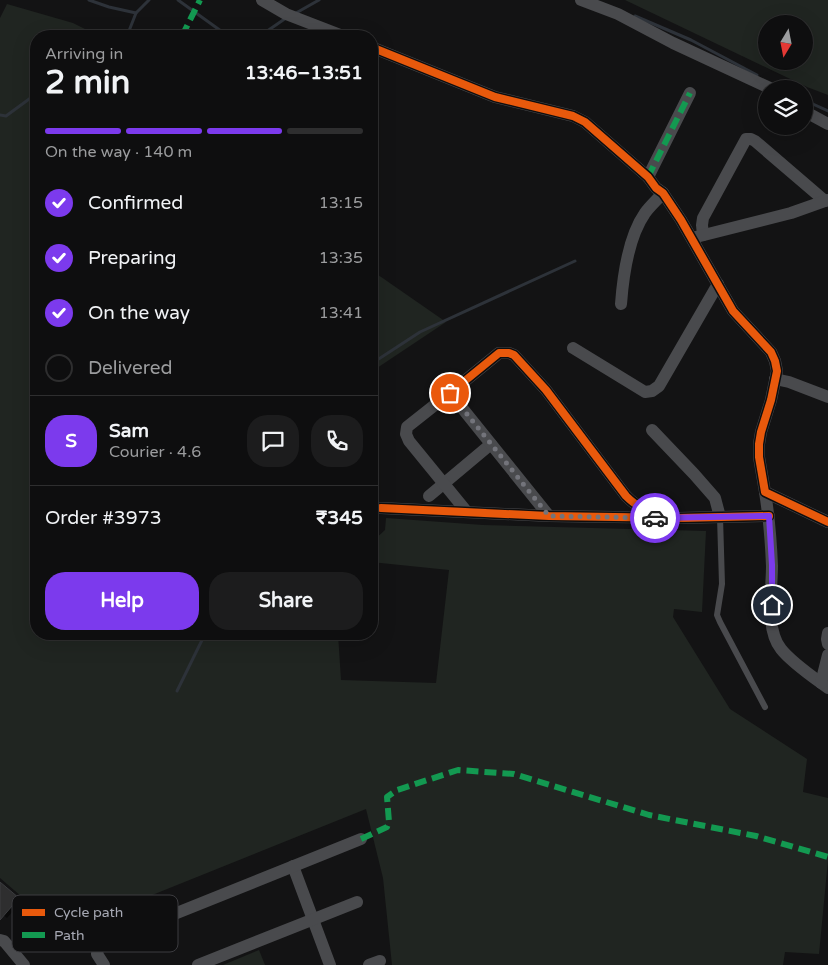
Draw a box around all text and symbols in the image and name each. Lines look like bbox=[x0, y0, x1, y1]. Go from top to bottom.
north arrow bbox=[758, 15, 812, 70]
map controls bbox=[758, 15, 813, 135]
text: Arriving in bbox=[45, 44, 123, 64]
text: 13:46–13:51 bbox=[245, 62, 363, 84]
text: 2 min bbox=[45, 64, 130, 102]
button: layers bbox=[758, 80, 813, 135]
text: On the way · 140 m bbox=[45, 142, 192, 162]
icon: check bbox=[45, 189, 73, 217]
text: Confirmed bbox=[88, 192, 183, 214]
text: 13:15 bbox=[319, 193, 363, 213]
icon: check bbox=[45, 244, 73, 272]
text: Preparing bbox=[88, 247, 177, 269]
text: 13:35 bbox=[319, 248, 363, 268]
icon: check bbox=[45, 299, 73, 327]
text: On the way bbox=[88, 302, 190, 324]
text: 13:41 bbox=[319, 303, 363, 323]
text: Delivered bbox=[88, 357, 173, 379]
pin bbox=[429, 372, 471, 414]
icon: bag bbox=[436, 379, 464, 407]
button: chat bbox=[247, 415, 299, 467]
button: phone bbox=[311, 415, 363, 467]
text: Sam bbox=[109, 420, 149, 442]
text: S bbox=[65, 430, 77, 452]
text: Courier · 4.6 bbox=[109, 442, 201, 462]
courier bbox=[630, 493, 680, 543]
icon: car bbox=[641, 504, 669, 532]
text: Order #3973 bbox=[45, 507, 162, 529]
text: ₹345 bbox=[316, 507, 363, 529]
button: Help bbox=[45, 572, 199, 630]
button: Share bbox=[209, 572, 363, 630]
pin bbox=[751, 584, 793, 626]
icon: home bbox=[758, 591, 786, 619]
legend bbox=[12, 895, 178, 952]
text: Cycle path bbox=[54, 904, 123, 921]
text: Path bbox=[54, 927, 85, 944]

